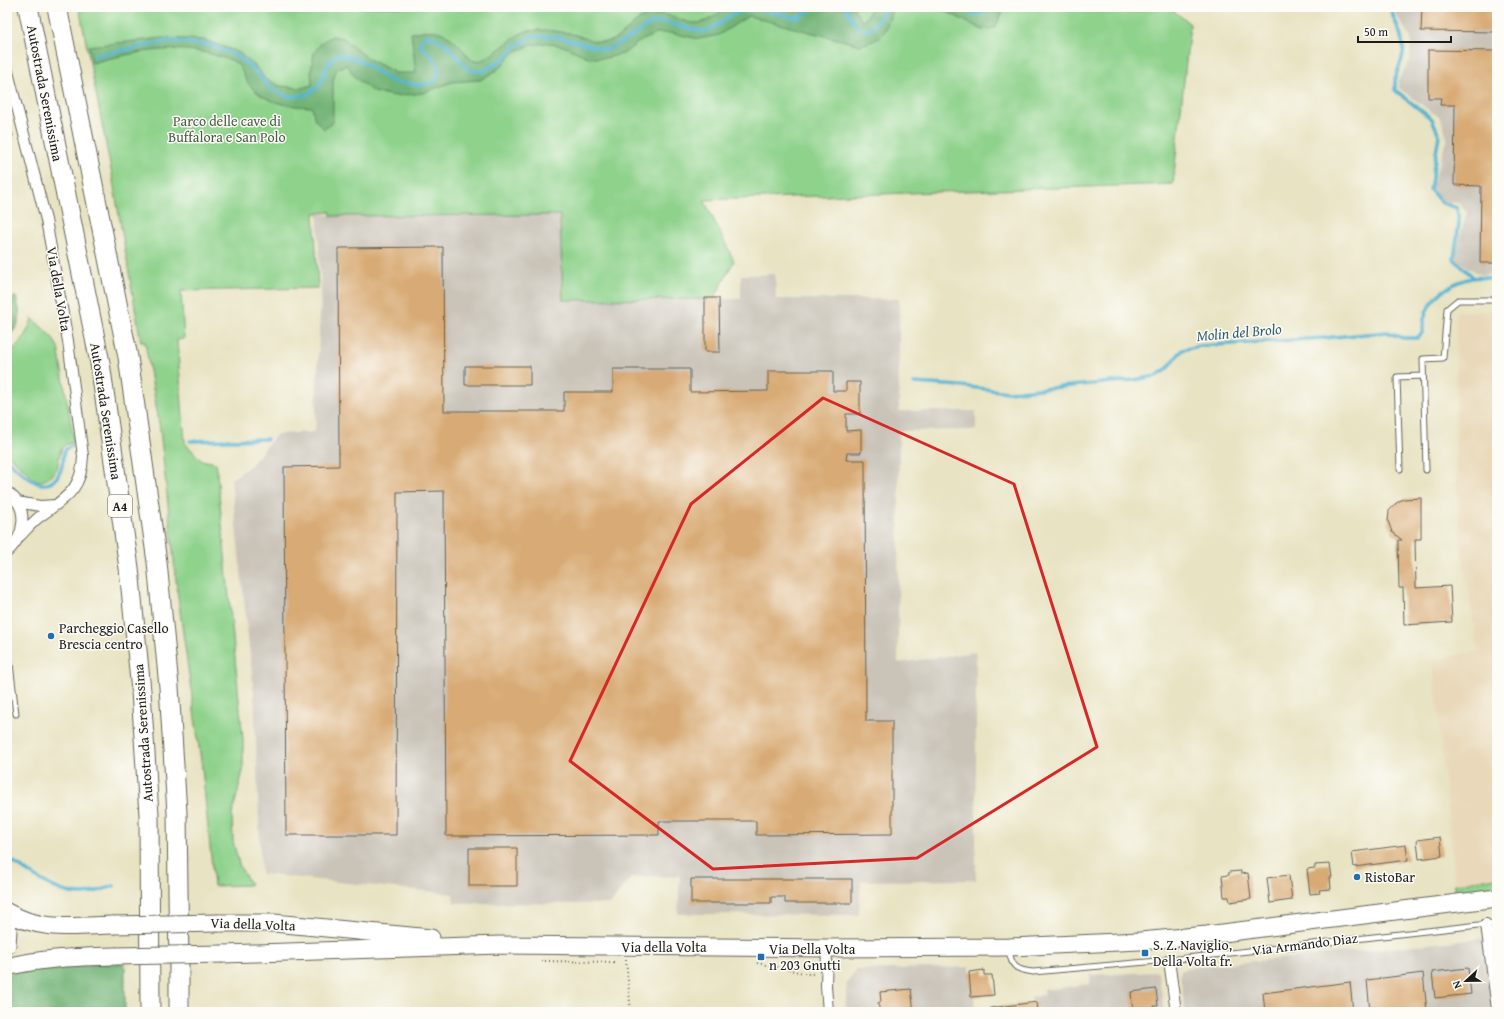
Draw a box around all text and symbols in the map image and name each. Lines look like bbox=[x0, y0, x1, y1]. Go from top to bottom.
scale bar bbox=[1358, 18, 1451, 44]
street label: Autostrada Serenissima bbox=[22, 23, 68, 163]
text: 50 m bbox=[1364, 23, 1388, 40]
park label: Parco delle cave di Buffalora e San Polo bbox=[168, 111, 286, 147]
street label: Via della Volta bbox=[42, 245, 76, 333]
water label: Molin del Brolo bbox=[1196, 318, 1283, 346]
street label: Autostrada Serenissima bbox=[85, 341, 127, 481]
road number: A4 bbox=[108, 495, 132, 517]
place label: Parcheggio Casello Brescia centro bbox=[59, 618, 169, 654]
marker: Parcheggio Casello Brescia centro bbox=[46, 631, 56, 641]
street label: Autostrada Serenissima bbox=[128, 663, 158, 803]
place label: RistoBar bbox=[1365, 867, 1415, 887]
marker: RistoBar bbox=[1352, 872, 1362, 882]
street label: Via della Volta bbox=[210, 913, 296, 935]
street label: Via Armando Diaz bbox=[1251, 928, 1359, 960]
place label: S. Z. Naviglio, Della Volta fr. bbox=[1153, 935, 1232, 971]
street label: Via della Volta bbox=[621, 937, 707, 957]
place label: Via Della Volta n 203 Gnutti bbox=[769, 939, 856, 975]
marker: S. Z. Naviglio, Della Volta fr. bbox=[1140, 948, 1150, 958]
marker: Via Della Volta n 203 Gnutti bbox=[756, 952, 766, 962]
north arrow bbox=[1446, 961, 1486, 1001]
text: N bbox=[1448, 978, 1466, 991]

